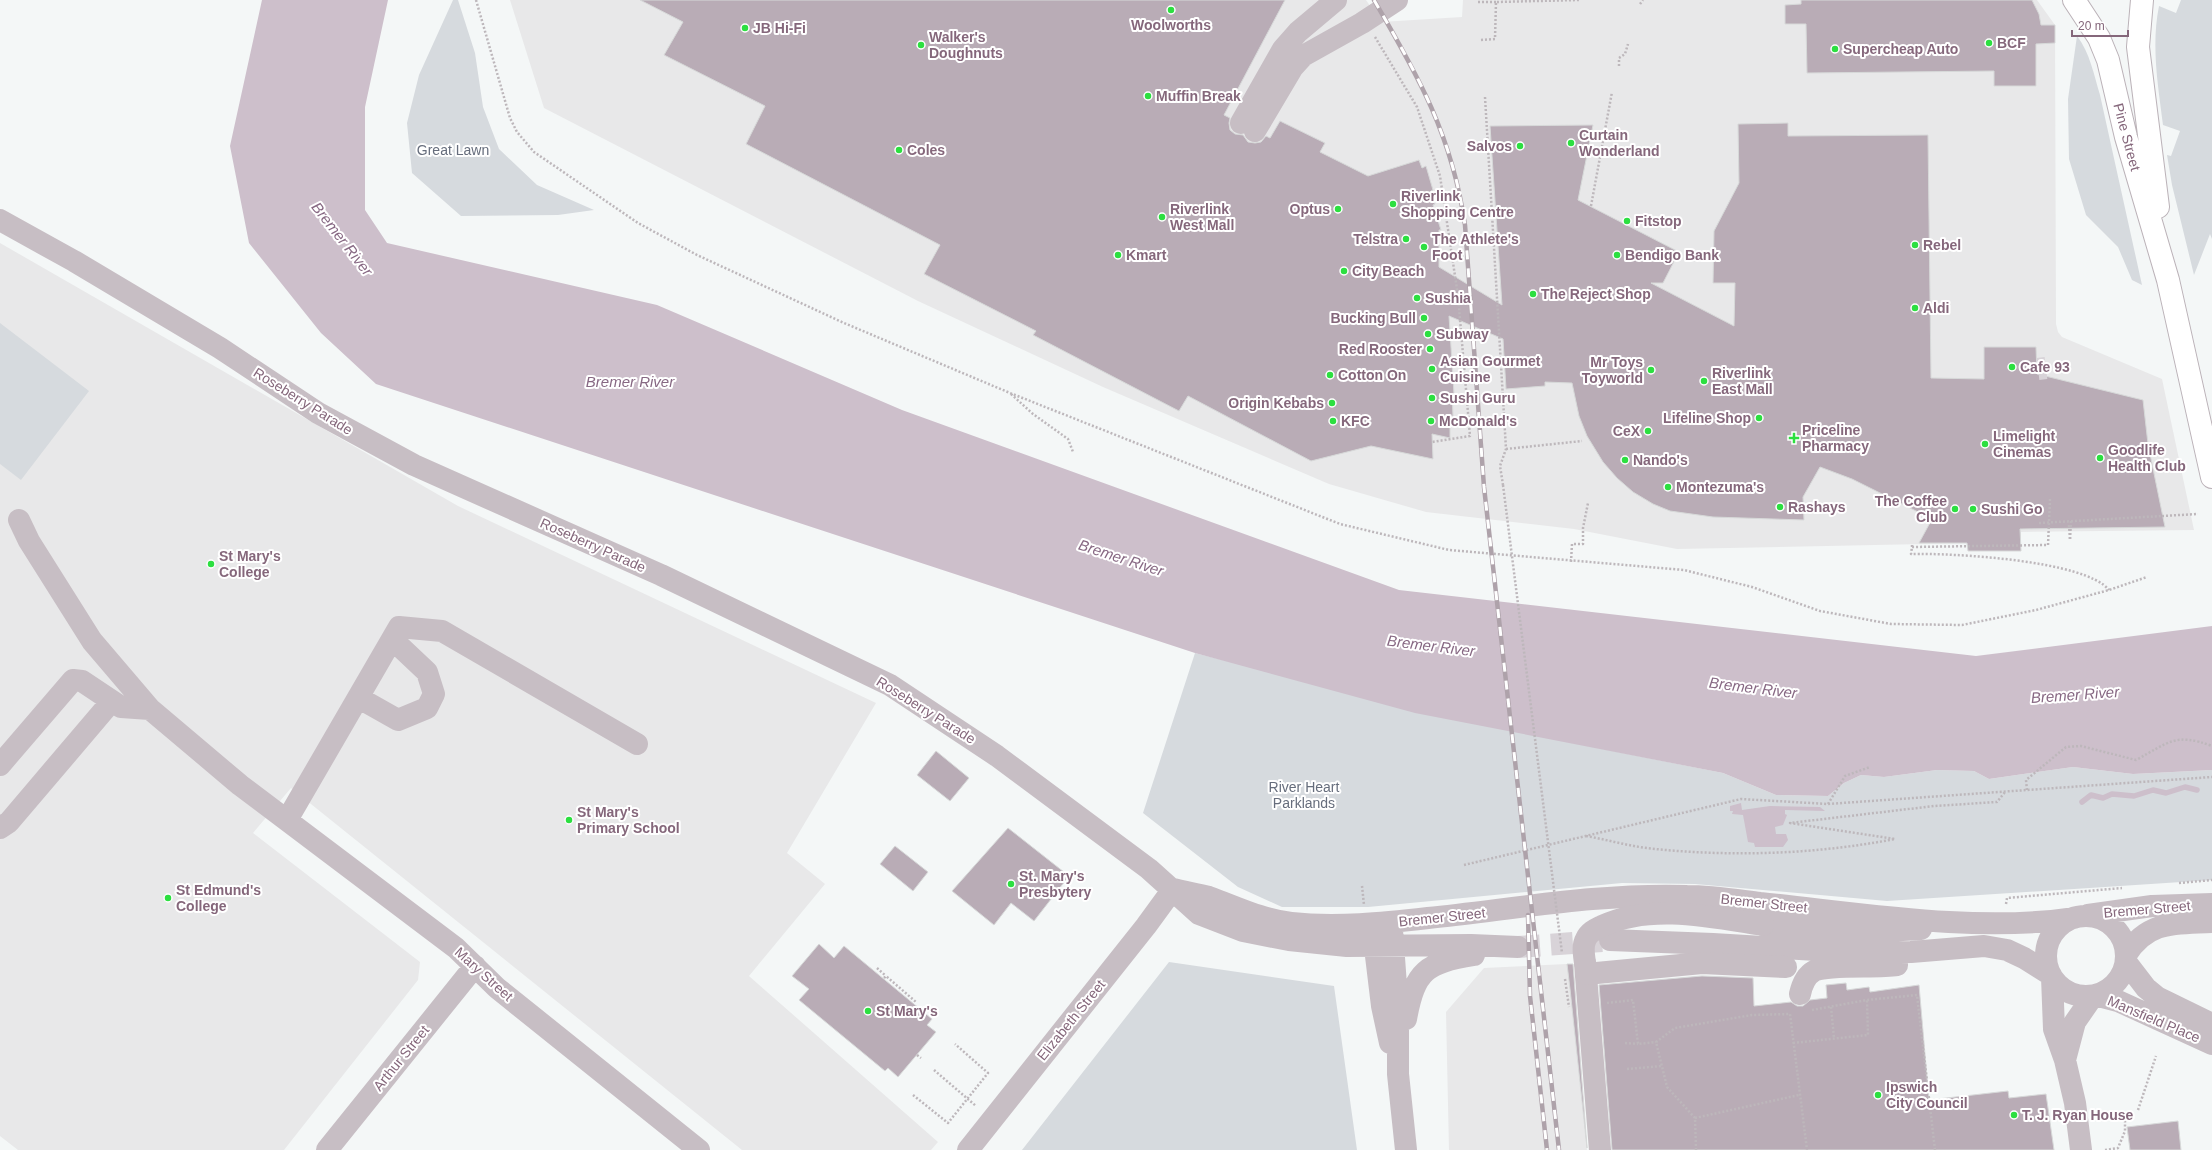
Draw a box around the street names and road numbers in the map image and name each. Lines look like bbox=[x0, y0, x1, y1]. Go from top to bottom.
street label: Pine Street bbox=[2110, 101, 2144, 173]
street label: Roseberry Parade bbox=[251, 364, 356, 438]
street label: Roseberry Parade bbox=[538, 515, 648, 575]
street label: Roseberry Parade bbox=[874, 673, 979, 747]
street label: Bremer Street bbox=[1720, 890, 1808, 916]
street label: Bremer Street bbox=[2103, 897, 2191, 921]
street label: Bremer Street bbox=[1398, 904, 1486, 930]
street label: Mary Street bbox=[452, 944, 516, 1004]
street label: Elizabeth Street bbox=[1034, 976, 1108, 1063]
street label: Mansfield Place bbox=[2105, 992, 2203, 1046]
street label: Arthur Street bbox=[370, 1022, 432, 1094]

